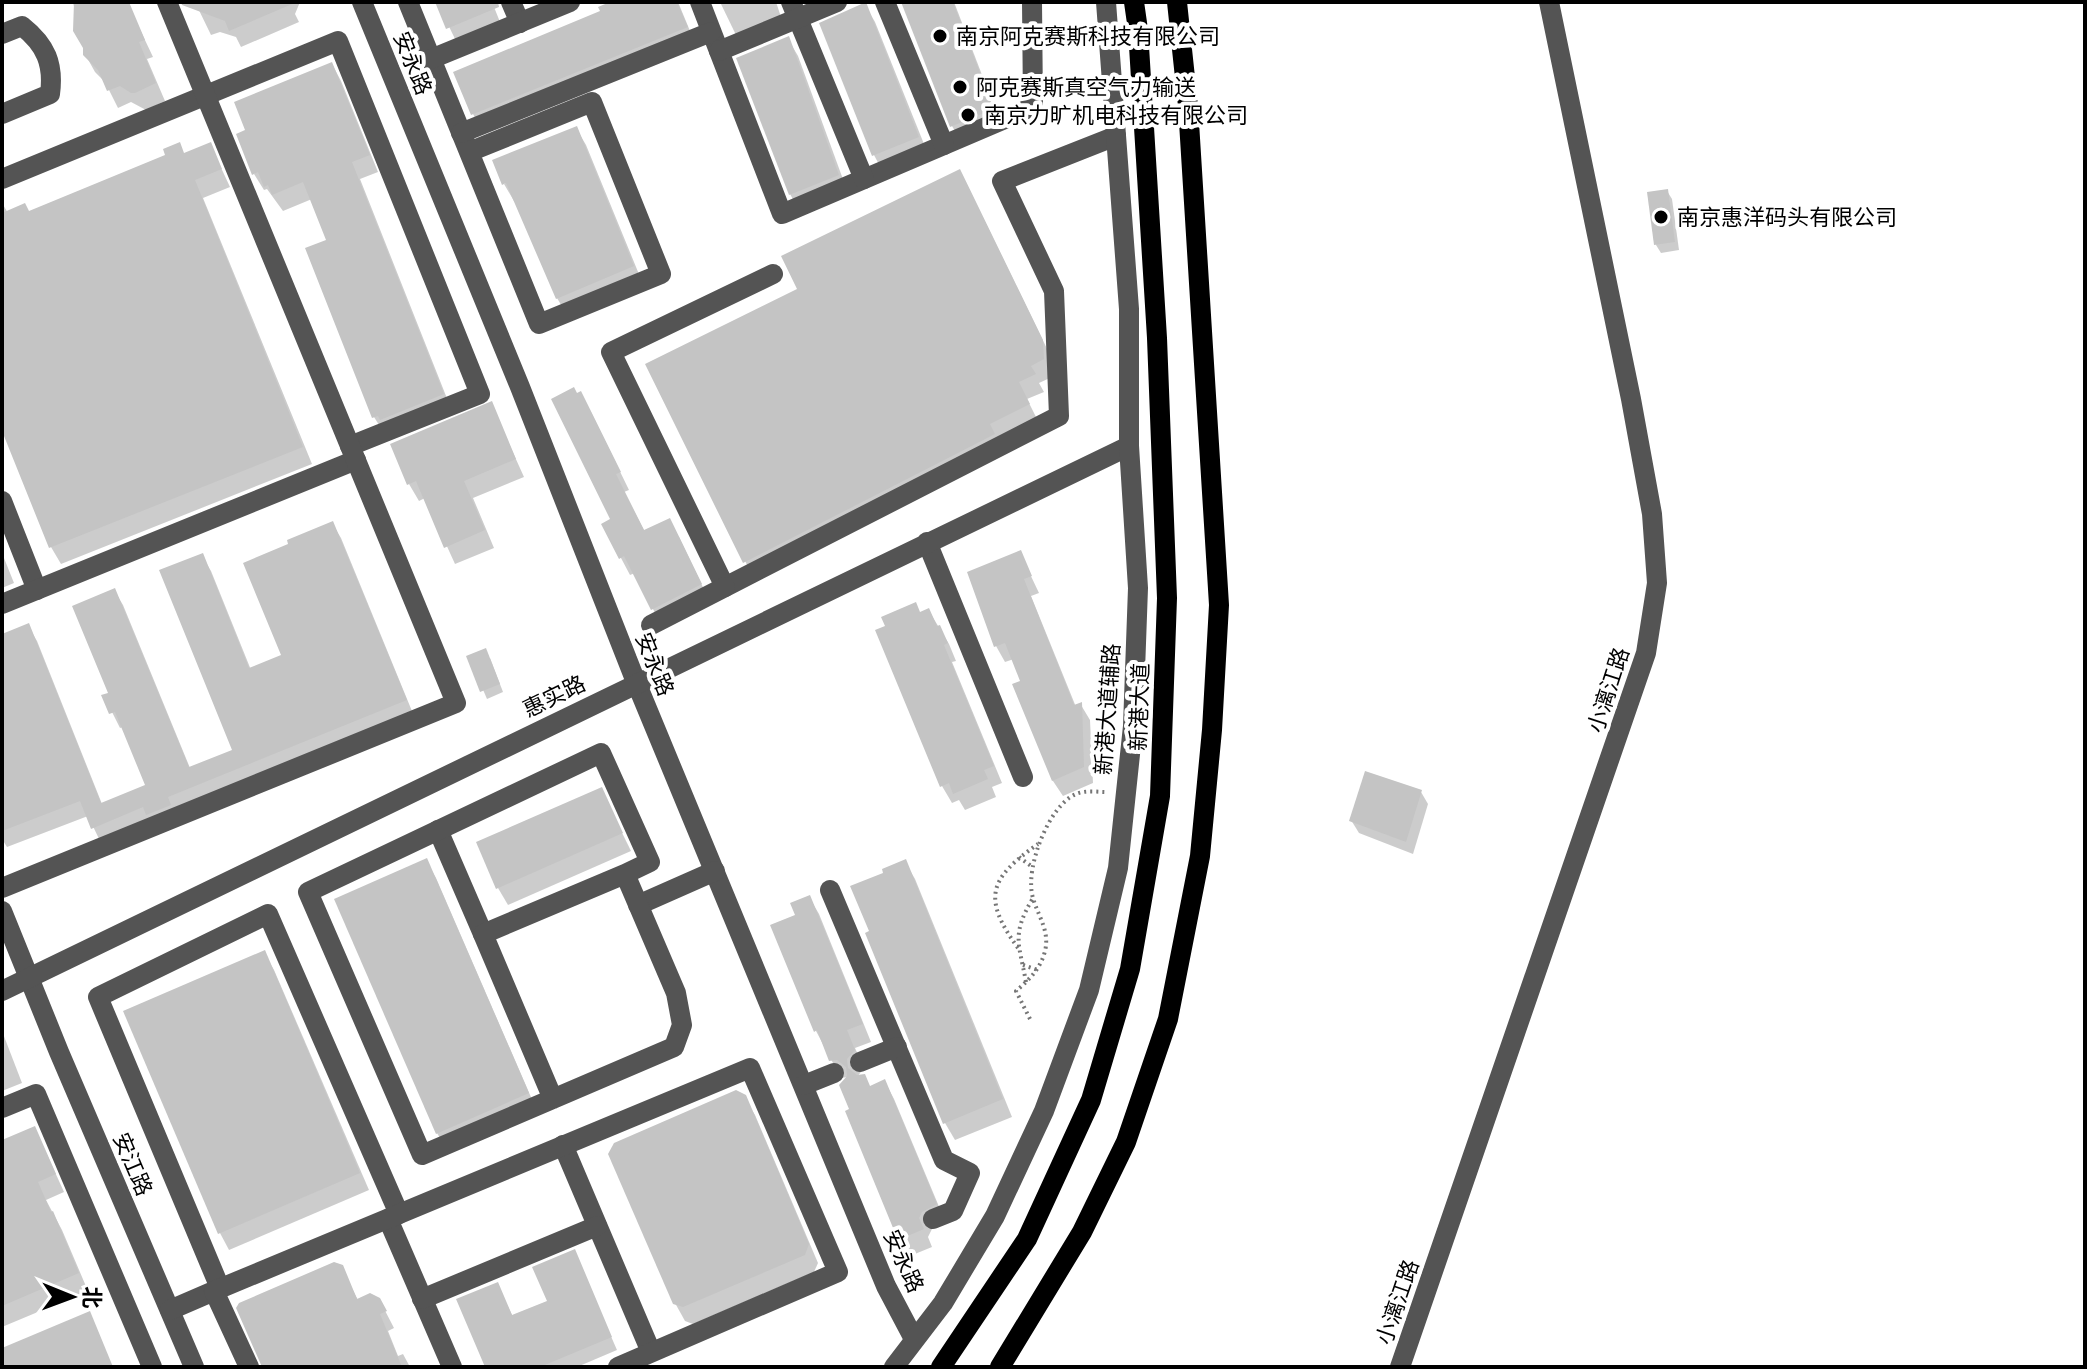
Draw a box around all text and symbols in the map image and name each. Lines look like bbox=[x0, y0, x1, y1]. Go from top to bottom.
place label: 南京阿克赛斯科技有限公司 bbox=[956, 22, 1220, 50]
street label: 安永路 bbox=[388, 27, 438, 99]
marker: 南京阿克赛斯科技有限公司 bbox=[931, 27, 949, 45]
place label: 阿克赛斯真空气力输送 bbox=[976, 73, 1196, 101]
marker: 阿克赛斯真空气力输送 bbox=[951, 78, 969, 96]
place label: 南京力旷机电科技有限公司 bbox=[984, 101, 1248, 129]
marker: 南京力旷机电科技有限公司 bbox=[959, 106, 977, 124]
place label: 南京惠洋码头有限公司 bbox=[1677, 203, 1897, 231]
marker: 南京惠洋码头有限公司 bbox=[1652, 208, 1670, 226]
street label: 安永路 bbox=[630, 628, 680, 700]
street label: 新港大道辅路 bbox=[1088, 642, 1126, 776]
street label: 小漓江路 bbox=[1581, 644, 1635, 736]
street label: 新港大道 bbox=[1123, 663, 1155, 751]
street label: 惠实路 bbox=[518, 669, 590, 723]
street label: 安江路 bbox=[107, 1128, 159, 1200]
street label: 安永路 bbox=[878, 1225, 930, 1297]
street label: 小漓江路 bbox=[1369, 1256, 1425, 1348]
north arrow bbox=[32, 1257, 112, 1337]
text: 北 bbox=[78, 1286, 106, 1309]

